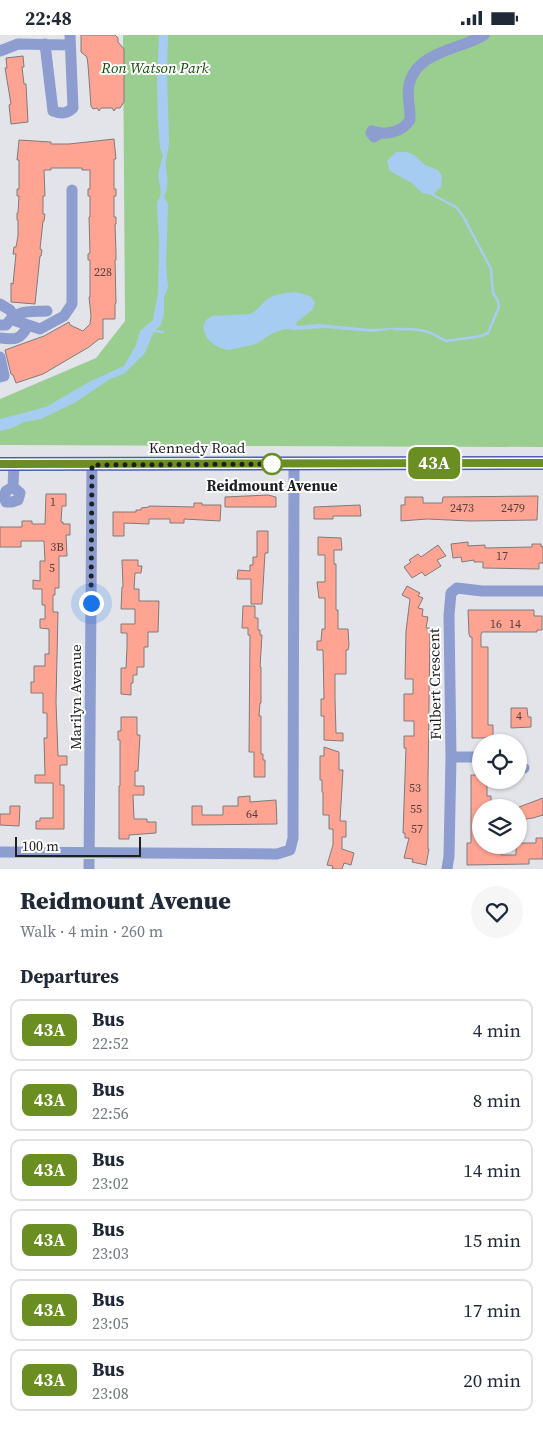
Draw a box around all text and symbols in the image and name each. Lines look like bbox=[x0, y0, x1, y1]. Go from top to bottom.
text: 22:48 bbox=[25, 5, 72, 31]
park label: Ron Watson Park bbox=[100, 57, 210, 78]
house number: 228 bbox=[94, 264, 112, 280]
street label: Kennedy Road bbox=[149, 437, 246, 458]
line badge: 43A bbox=[405, 447, 463, 479]
text: 43A bbox=[418, 450, 450, 475]
marker: Reidmount Avenue bbox=[261, 453, 283, 475]
place label: Reidmount Avenue bbox=[207, 475, 338, 496]
house number: 1 bbox=[50, 494, 56, 510]
house number: 2473 bbox=[450, 500, 474, 516]
house number: 2479 bbox=[501, 500, 525, 516]
house number: 3B bbox=[50, 539, 64, 555]
house number: 17 bbox=[496, 548, 508, 564]
house number: 5 bbox=[49, 560, 55, 576]
your location bbox=[79, 591, 104, 616]
house number: 16 bbox=[490, 616, 502, 632]
house number: 14 bbox=[509, 616, 521, 632]
street label: Fulbert Crescent bbox=[423, 628, 446, 740]
street label: Marilyn Avenue bbox=[65, 644, 86, 750]
house number: 4 bbox=[516, 708, 522, 724]
map controls bbox=[472, 734, 527, 854]
button: locate bbox=[472, 734, 527, 789]
house number: 53 bbox=[409, 780, 421, 796]
button: layers bbox=[472, 799, 527, 854]
house number: 55 bbox=[410, 801, 422, 817]
house number: 64 bbox=[246, 806, 258, 822]
house number: 57 bbox=[411, 821, 423, 837]
scale bar bbox=[15, 834, 141, 857]
text: 100 m bbox=[22, 836, 59, 856]
text: Reidmount Avenue bbox=[20, 884, 231, 917]
button: heart bbox=[471, 886, 523, 938]
text: Walk · 4 min · 260 m bbox=[20, 920, 163, 942]
text: Departures bbox=[20, 963, 119, 989]
text: Bus bbox=[92, 1006, 124, 1032]
text: 43A bbox=[34, 1017, 65, 1042]
text: 4 min bbox=[473, 1017, 521, 1043]
text: 22:52 bbox=[92, 1032, 129, 1054]
text: Bus bbox=[92, 1076, 124, 1102]
text: 43A bbox=[34, 1087, 65, 1112]
text: 8 min bbox=[473, 1087, 521, 1113]
text: 22:56 bbox=[92, 1102, 129, 1124]
text: Bus bbox=[92, 1146, 124, 1172]
text: 43A bbox=[34, 1157, 65, 1182]
text: 14 min bbox=[463, 1157, 521, 1183]
text: 23:02 bbox=[92, 1172, 129, 1194]
text: Bus bbox=[92, 1216, 124, 1242]
text: 43A bbox=[34, 1227, 65, 1252]
text: 15 min bbox=[463, 1227, 521, 1253]
text: 23:03 bbox=[92, 1242, 129, 1264]
text: Bus bbox=[92, 1286, 124, 1312]
text: 43A bbox=[34, 1297, 65, 1322]
text: 17 min bbox=[463, 1297, 521, 1323]
text: 23:05 bbox=[92, 1312, 129, 1334]
text: Bus bbox=[92, 1356, 124, 1382]
text: 43A bbox=[34, 1367, 65, 1392]
text: 20 min bbox=[463, 1367, 521, 1393]
text: 23:08 bbox=[92, 1382, 129, 1404]

